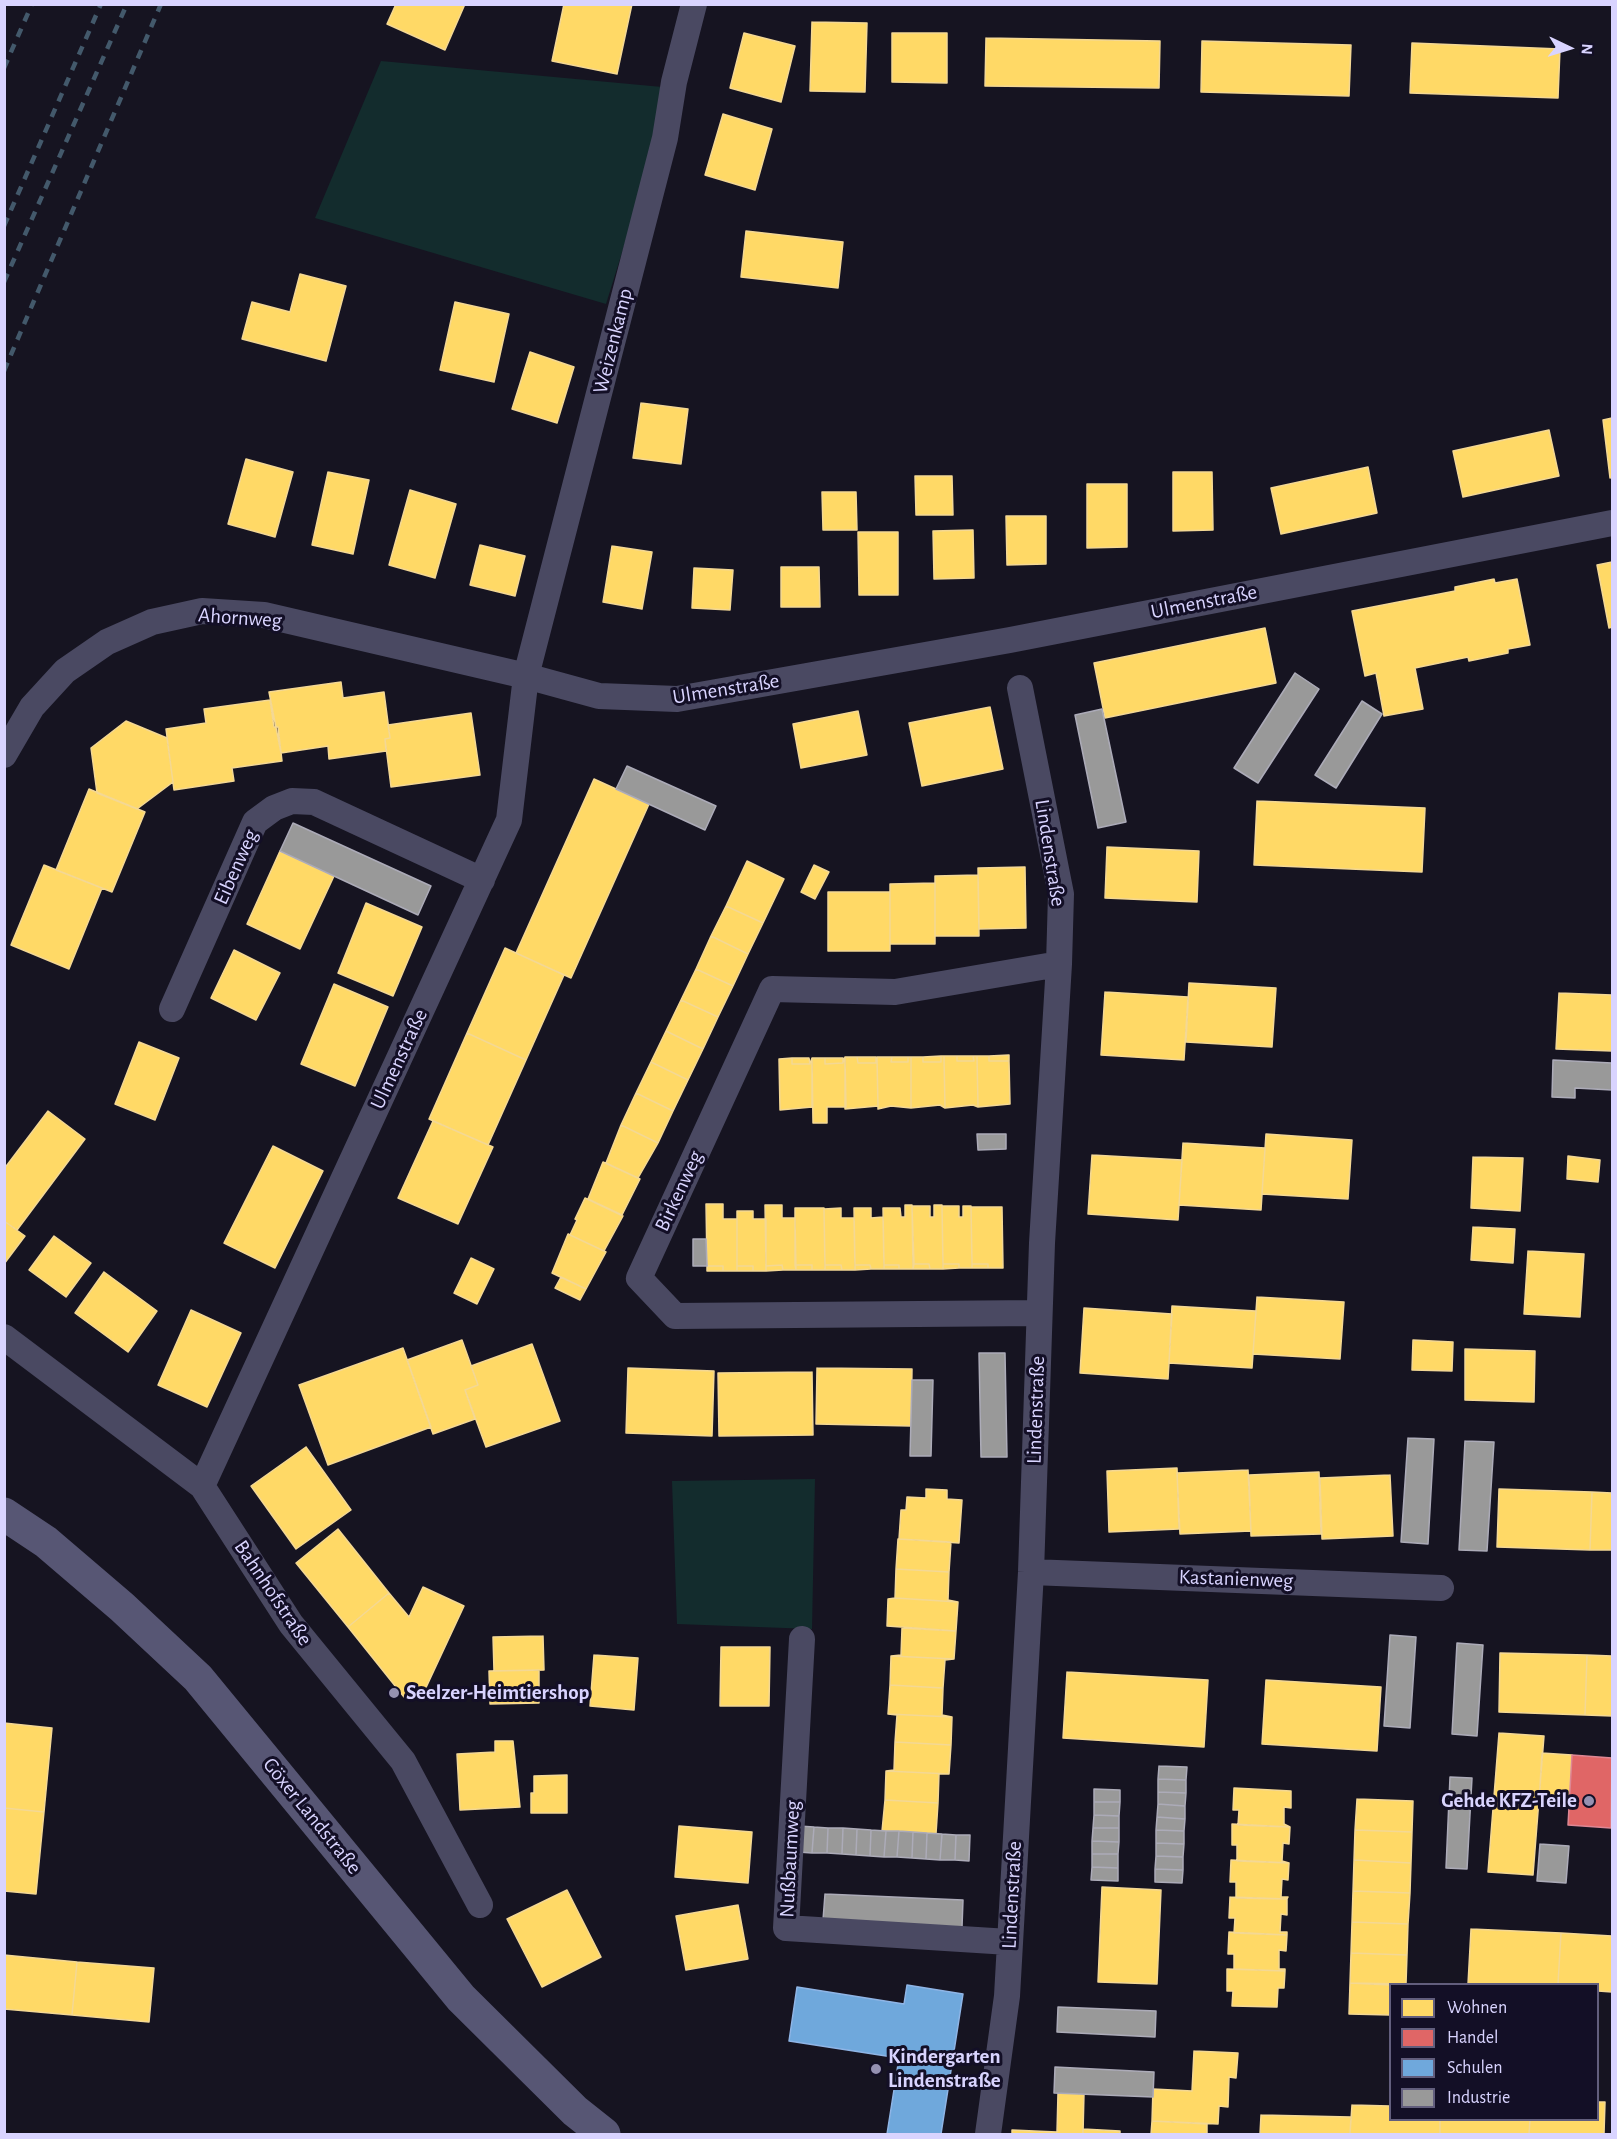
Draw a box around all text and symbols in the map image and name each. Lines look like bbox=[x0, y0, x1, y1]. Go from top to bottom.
north arrow bbox=[1539, 18, 1599, 78]
text: N bbox=[1579, 43, 1595, 55]
street label: Weizenkamp bbox=[588, 286, 638, 396]
street label: Ulmenstraße bbox=[1149, 579, 1259, 625]
street label: Ahornweg bbox=[197, 603, 283, 633]
street label: Ulmenstraße bbox=[671, 668, 781, 710]
street label: Lindenstraße bbox=[1029, 798, 1071, 908]
street label: Eibenweg bbox=[208, 825, 264, 909]
street label: Ulmenstraße bbox=[365, 1005, 433, 1113]
street label: Birkenweg bbox=[649, 1147, 709, 1235]
street label: Lindenstraße bbox=[1022, 1356, 1050, 1464]
street label: Bahnhofstraße bbox=[229, 1535, 317, 1651]
street label: Kastanienweg bbox=[1178, 1564, 1294, 1594]
place label: Seelzer-Heimtiershop bbox=[406, 1680, 589, 1706]
marker: Seelzer-Heimtiershop bbox=[387, 1686, 401, 1700]
street label: Göxer Landstraße bbox=[257, 1753, 367, 1879]
place label: Gehde KFZ-Teile bbox=[1441, 1788, 1577, 1814]
marker: Gehde KFZ-Teile bbox=[1582, 1794, 1596, 1808]
street label: Nußbaumweg bbox=[774, 1800, 806, 1918]
street label: Lindenstraße bbox=[997, 1840, 1027, 1950]
legend bbox=[1389, 1983, 1599, 2121]
text: Wohnen bbox=[1447, 1999, 1507, 2017]
text: Handel bbox=[1447, 2029, 1498, 2047]
place label: Kindergarten Lindenstraße bbox=[888, 2044, 1001, 2094]
text: Schulen bbox=[1447, 2059, 1503, 2077]
marker: Kindergarten Lindenstraße bbox=[869, 2062, 883, 2076]
text: Industrie bbox=[1447, 2089, 1510, 2107]

